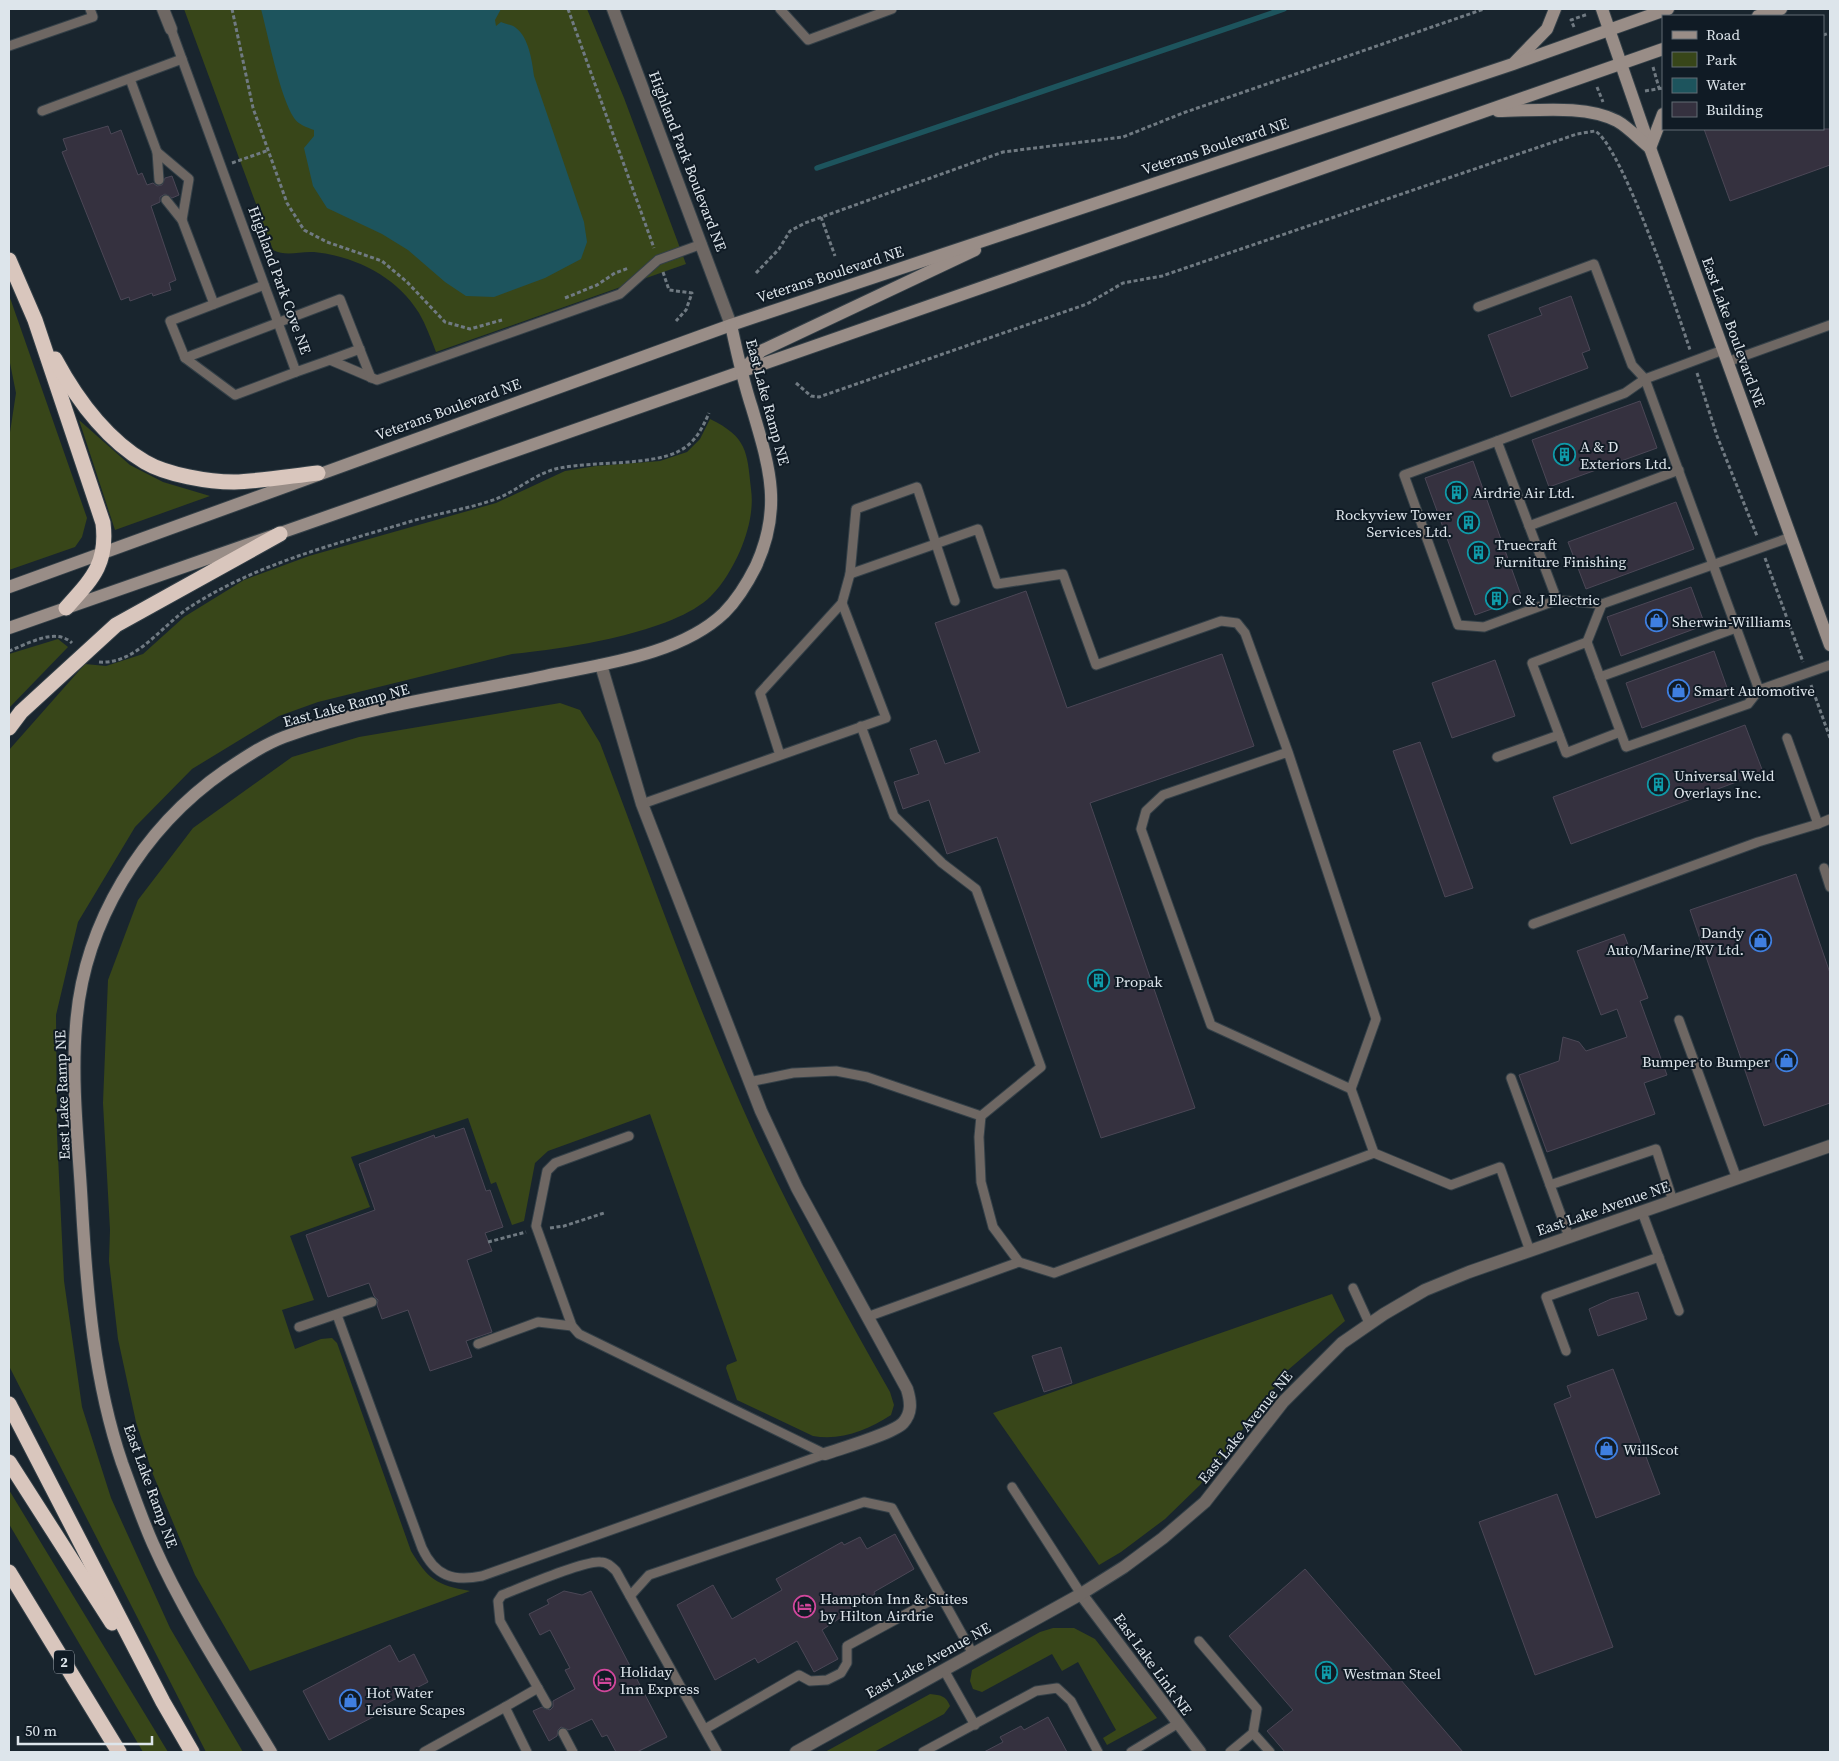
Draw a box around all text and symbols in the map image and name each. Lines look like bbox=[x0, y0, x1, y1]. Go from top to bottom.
legend bbox=[1662, 15, 1824, 130]
text: Road bbox=[1706, 24, 1740, 45]
text: Park bbox=[1706, 49, 1738, 70]
street label: Highland Park Boulevard NE bbox=[644, 68, 732, 254]
text: Water bbox=[1706, 74, 1747, 95]
text: Building bbox=[1706, 99, 1763, 120]
street label: Veterans Boulevard NE bbox=[1139, 112, 1291, 180]
street label: Highland Park Cove NE bbox=[243, 203, 317, 357]
street label: Veterans Boulevard NE bbox=[754, 240, 906, 308]
street label: East Lake Boulevard NE bbox=[1697, 254, 1771, 410]
street label: East Lake Ramp NE bbox=[741, 337, 795, 467]
street label: Veterans Boulevard NE bbox=[372, 373, 524, 445]
place label: A & D Exteriors Ltd. bbox=[1580, 436, 1671, 474]
building icon: A & D Exteriors Ltd. bbox=[1552, 443, 1576, 467]
building icon: Airdrie Air Ltd. bbox=[1445, 480, 1469, 504]
place label: Airdrie Air Ltd. bbox=[1473, 482, 1575, 503]
place label: Rockyview Tower Services Ltd. bbox=[1335, 504, 1453, 542]
building icon: Rockyview Tower Services Ltd. bbox=[1456, 511, 1480, 535]
place label: Truecraft Furniture Finishing bbox=[1495, 534, 1626, 572]
building icon: Truecraft Furniture Finishing bbox=[1467, 541, 1491, 565]
building icon: C & J Electric bbox=[1484, 587, 1508, 611]
place label: C & J Electric bbox=[1512, 589, 1600, 610]
shop icon: Sherwin-Williams bbox=[1644, 609, 1668, 633]
place label: Sherwin-Williams bbox=[1672, 611, 1791, 632]
street label: East Lake Ramp NE bbox=[281, 678, 411, 732]
shop icon: Smart Automotive bbox=[1666, 678, 1690, 702]
place label: Smart Automotive bbox=[1694, 680, 1815, 701]
place label: Universal Weld Overlays Inc. bbox=[1674, 765, 1775, 803]
building icon: Universal Weld Overlays Inc. bbox=[1646, 772, 1670, 796]
place label: Dandy Auto/Marine/RV Ltd. bbox=[1606, 922, 1744, 960]
shop icon: Dandy Auto/Marine/RV Ltd. bbox=[1748, 929, 1772, 953]
building icon: Propak bbox=[1087, 969, 1111, 993]
place label: Propak bbox=[1115, 971, 1163, 992]
street label: East Lake Ramp NE bbox=[49, 1030, 75, 1160]
shop icon: Bumper to Bumper bbox=[1774, 1049, 1798, 1073]
place label: Bumper to Bumper bbox=[1642, 1051, 1771, 1072]
street label: East Lake Avenue NE bbox=[1533, 1175, 1673, 1241]
street label: East Lake Avenue NE bbox=[1193, 1366, 1297, 1488]
street label: East Lake Ramp NE bbox=[119, 1421, 183, 1551]
shop icon: WillScot bbox=[1595, 1437, 1619, 1461]
place label: WillScot bbox=[1623, 1439, 1679, 1460]
place label: Hampton Inn & Suites by Hilton Airdrie bbox=[820, 1588, 968, 1626]
hotel icon: Hampton Inn & Suites by Hilton Airdrie bbox=[792, 1595, 816, 1619]
street label: East Lake Link NE bbox=[1109, 1609, 1197, 1719]
street label: East Lake Avenue NE bbox=[862, 1617, 994, 1703]
road number: 2 bbox=[54, 1650, 74, 1674]
place label: Holiday Inn Express bbox=[620, 1661, 700, 1699]
building icon: Westman Steel bbox=[1315, 1661, 1339, 1685]
place label: Westman Steel bbox=[1343, 1663, 1442, 1684]
hotel icon: Holiday Inn Express bbox=[592, 1668, 616, 1692]
place label: Hot Water Leisure Scapes bbox=[366, 1682, 465, 1720]
shop icon: Hot Water Leisure Scapes bbox=[338, 1689, 362, 1713]
scale bar bbox=[18, 1714, 151, 1746]
text: 50 m bbox=[25, 1720, 57, 1741]

